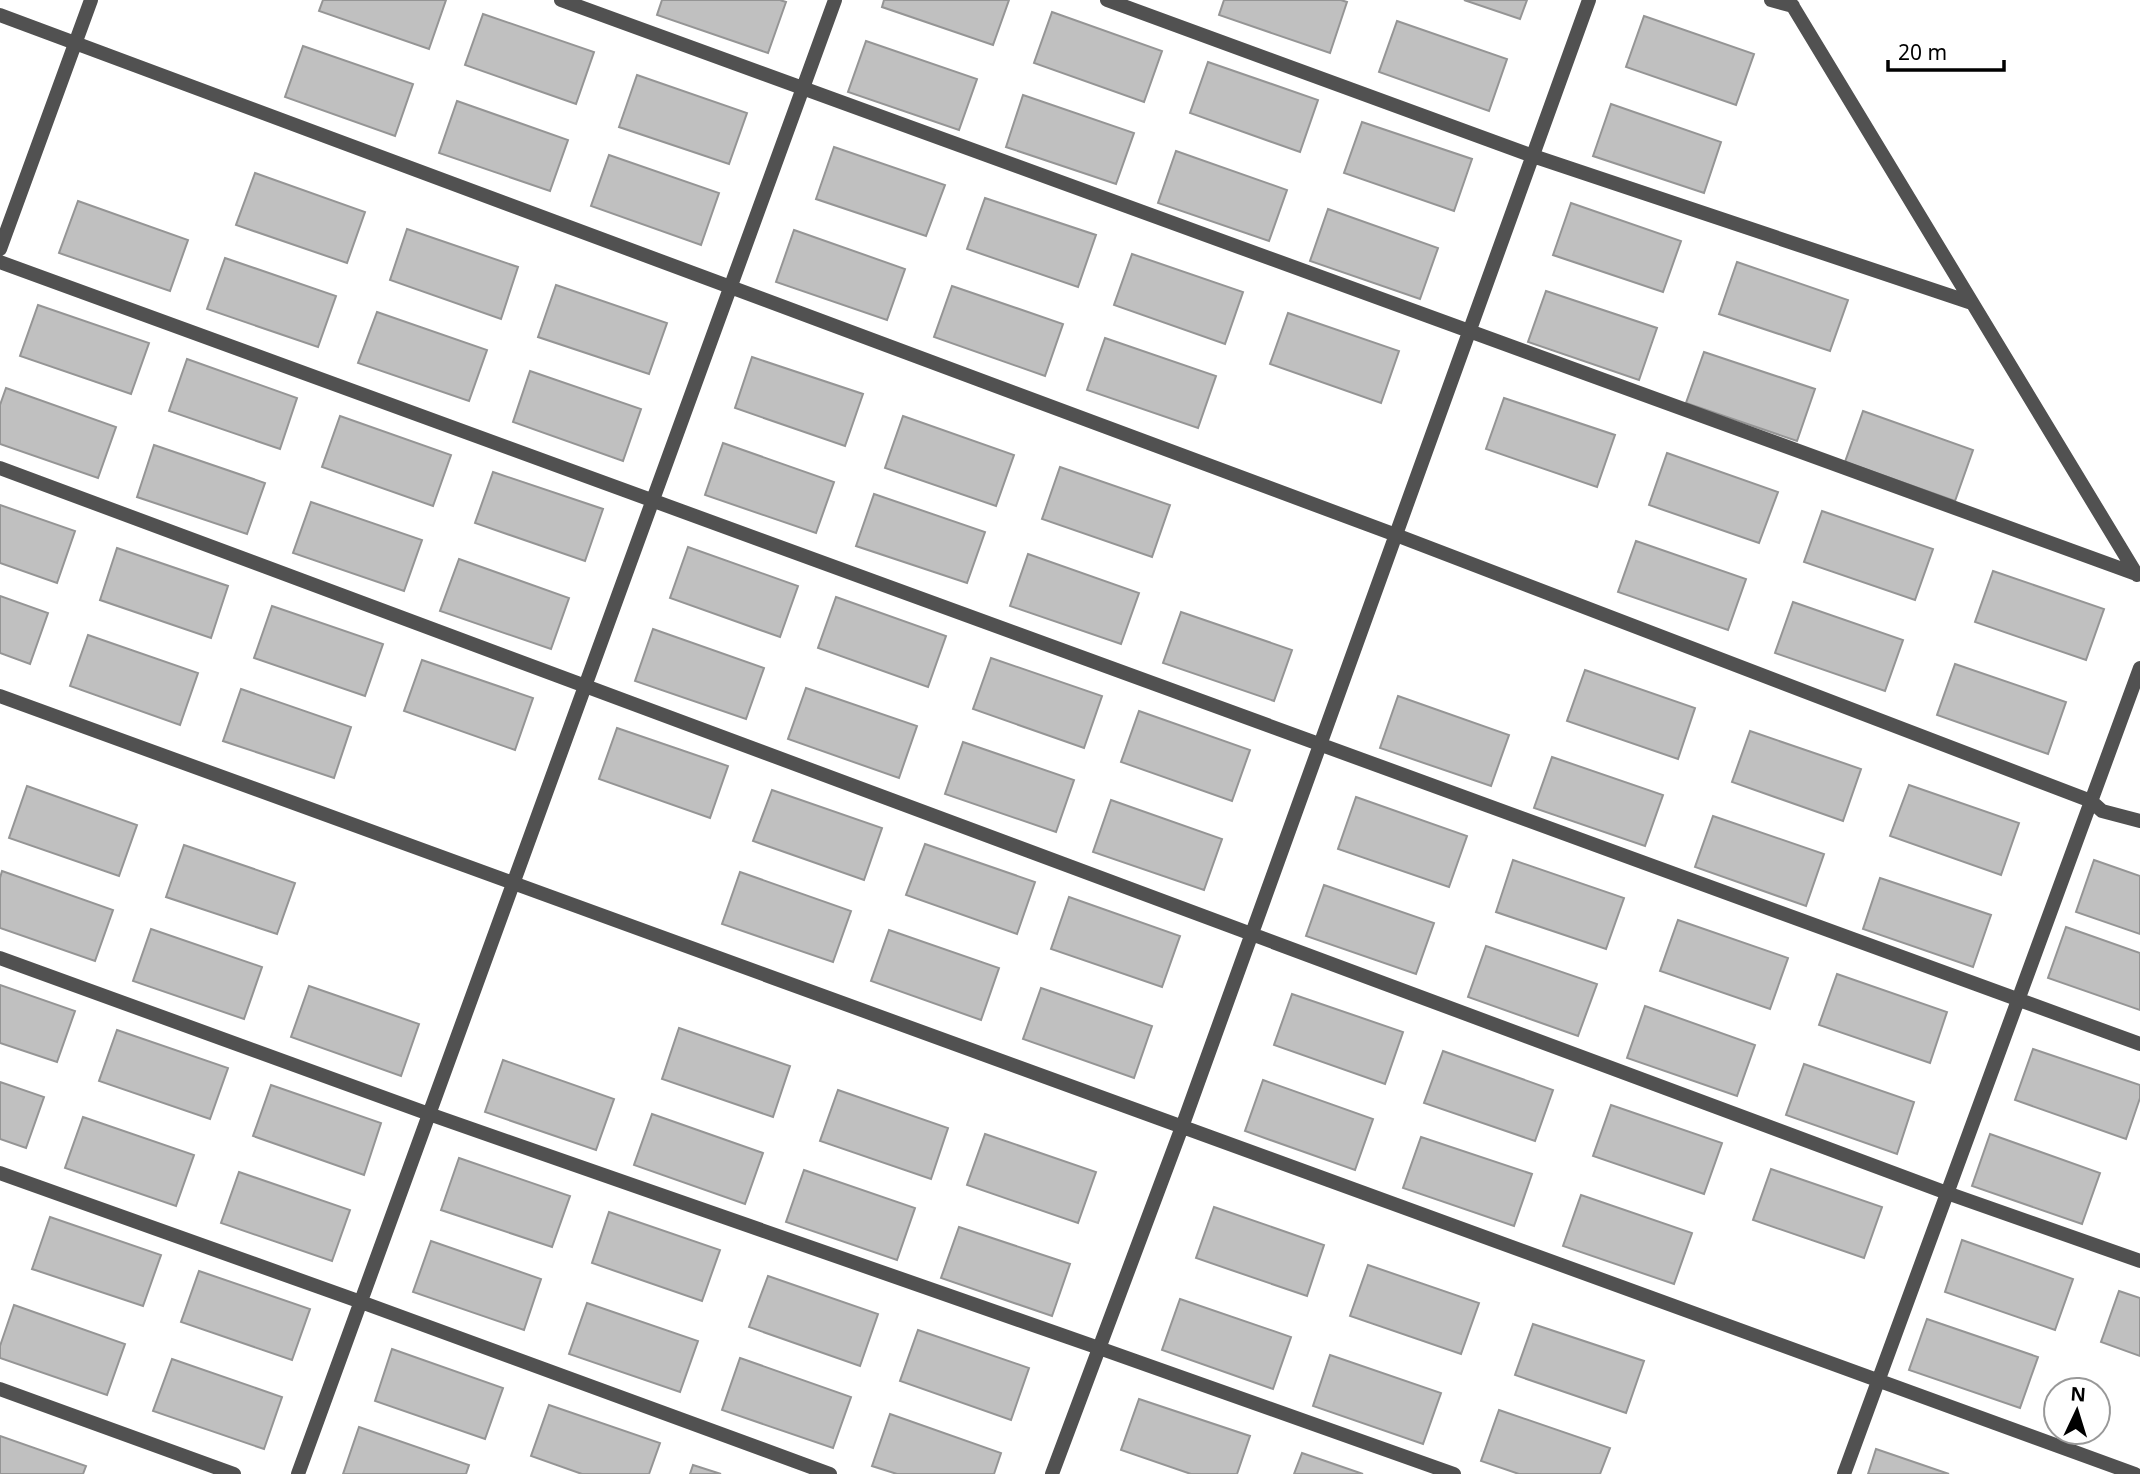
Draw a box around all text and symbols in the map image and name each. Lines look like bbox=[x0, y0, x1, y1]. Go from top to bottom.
scale bar bbox=[1888, 28, 2004, 72]
text: 20 m bbox=[1898, 38, 1947, 66]
north arrow bbox=[2042, 1376, 2112, 1446]
text: N bbox=[2070, 1381, 2087, 1408]

